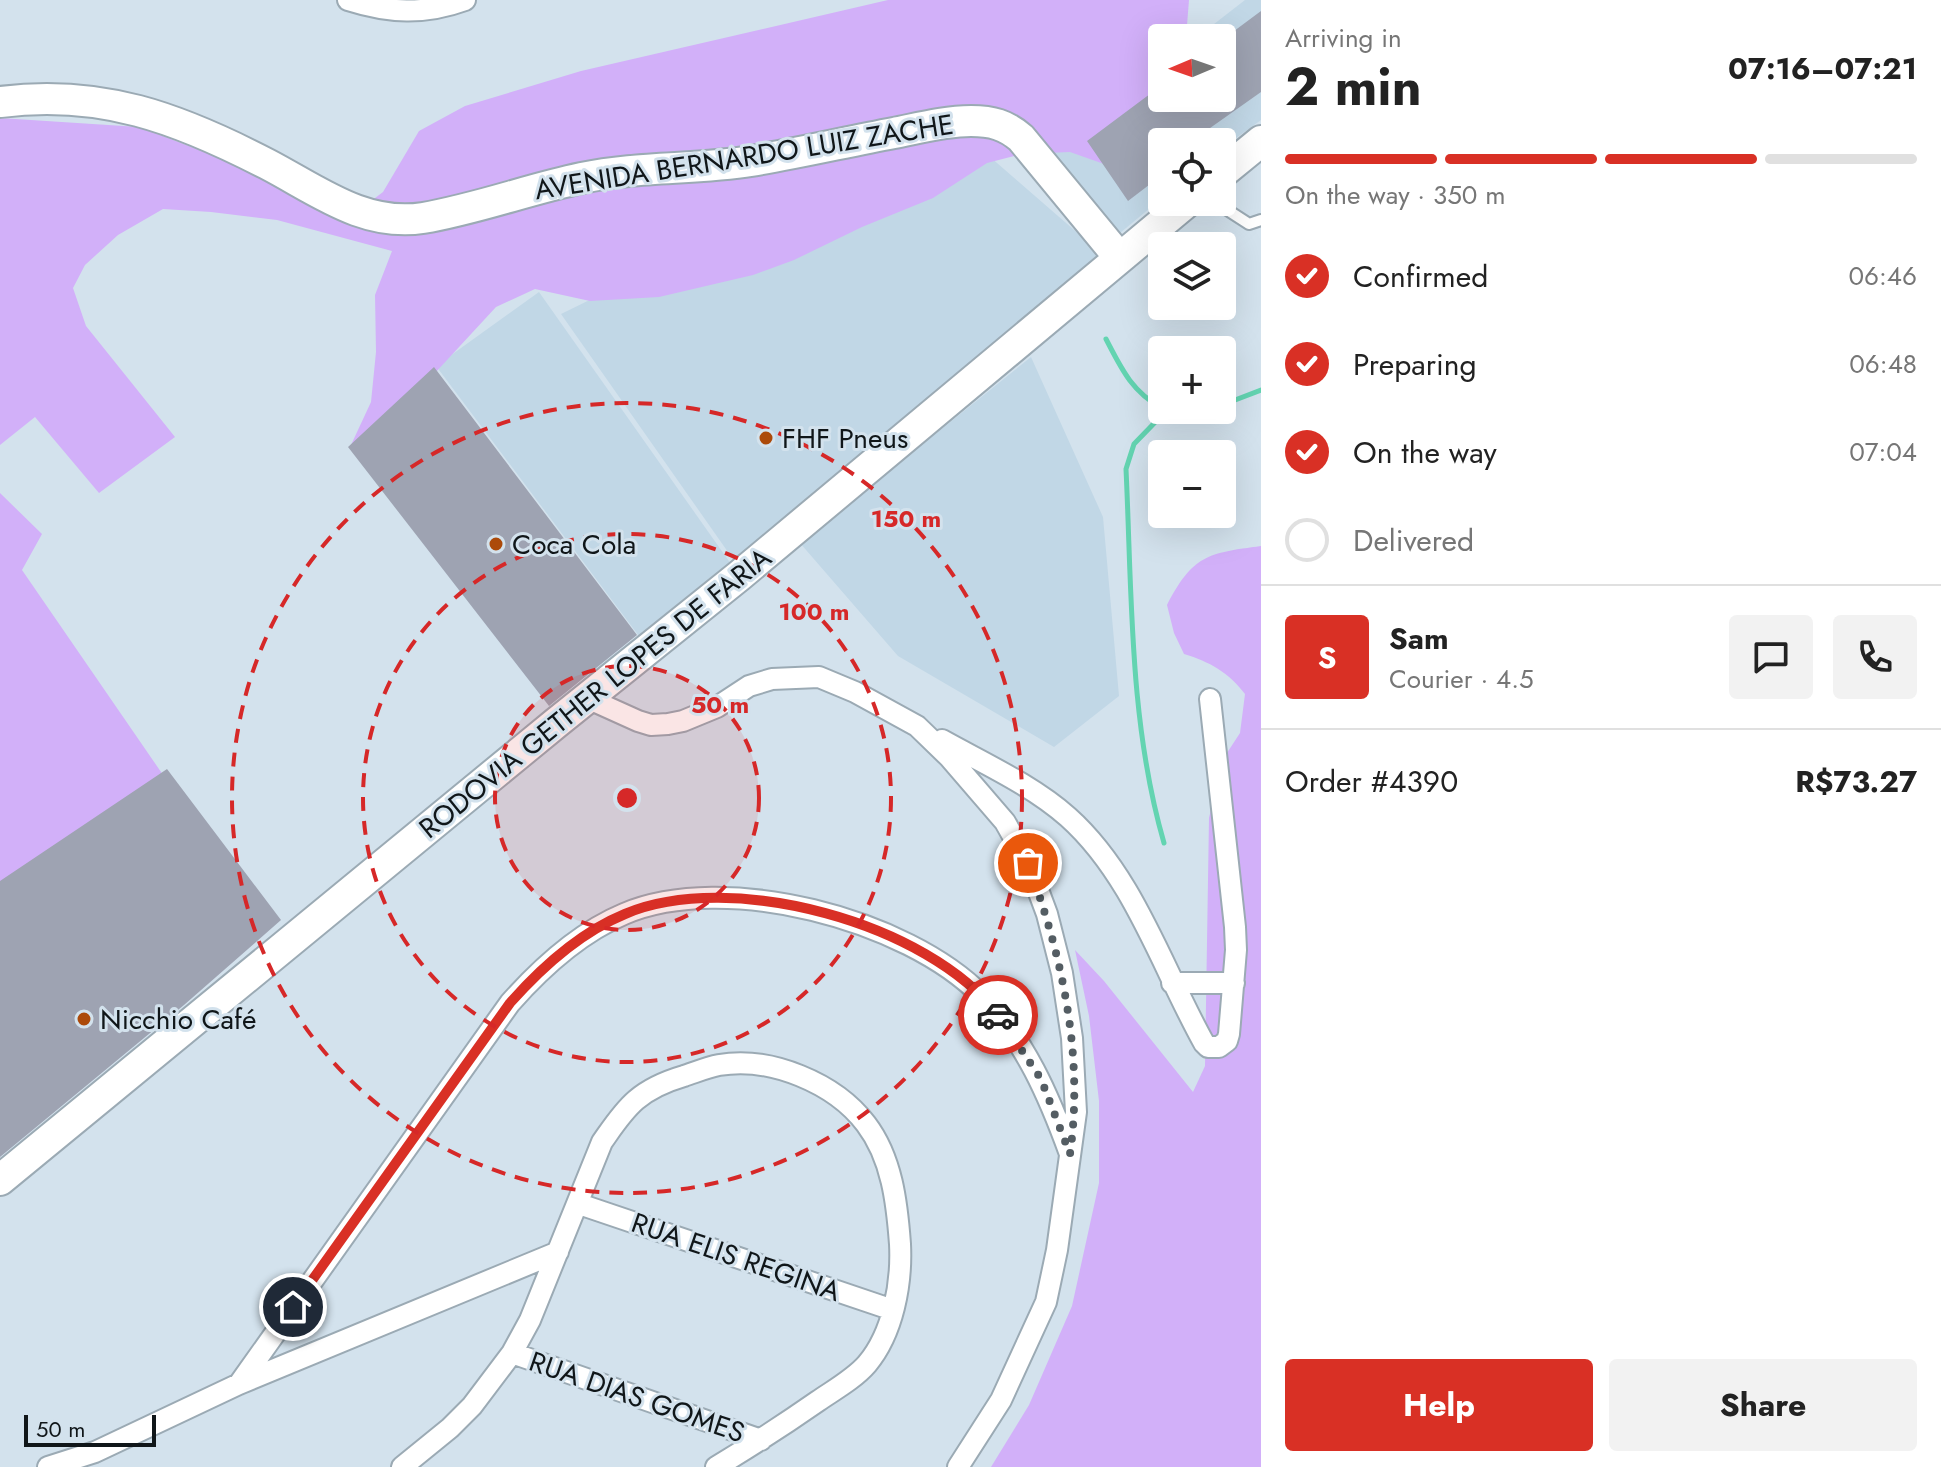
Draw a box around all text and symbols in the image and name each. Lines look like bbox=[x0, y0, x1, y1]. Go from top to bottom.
text: Arriving in bbox=[1285, 19, 1402, 57]
north arrow bbox=[1148, 24, 1236, 112]
map controls bbox=[1148, 24, 1236, 528]
text: 07:16–07:21 bbox=[1728, 47, 1917, 90]
text: 2 min bbox=[1285, 49, 1422, 125]
street label: AVENIDA BERNARDO LUIZ ZACHE bbox=[532, 104, 956, 210]
button: locate bbox=[1148, 128, 1236, 216]
text: On the way · 350 m bbox=[1285, 176, 1506, 214]
button: layers bbox=[1148, 232, 1236, 320]
icon: check bbox=[1285, 254, 1329, 298]
text: Confirmed bbox=[1353, 255, 1488, 298]
text: 06:46 bbox=[1848, 257, 1917, 295]
button: + bbox=[1148, 336, 1236, 424]
icon: check bbox=[1285, 342, 1329, 386]
text: Preparing bbox=[1353, 343, 1477, 386]
text: 06:48 bbox=[1849, 345, 1917, 383]
place label: FHF Pneus bbox=[782, 418, 908, 459]
marker: FHF Pneus bbox=[757, 429, 775, 447]
icon: check bbox=[1285, 430, 1329, 474]
text: On the way bbox=[1353, 431, 1497, 474]
text: 07:04 bbox=[1849, 433, 1917, 471]
button: − bbox=[1148, 440, 1236, 528]
text: 150 m bbox=[871, 501, 941, 536]
text: Delivered bbox=[1353, 519, 1474, 562]
place label: Coca Cola bbox=[512, 524, 636, 565]
marker: Coca Cola bbox=[487, 535, 505, 553]
street label: RODOVIA GETHER LOPES DE FARIA bbox=[410, 537, 780, 848]
text: 100 m bbox=[779, 594, 849, 629]
button: chat bbox=[1729, 615, 1813, 699]
button: phone bbox=[1833, 615, 1917, 699]
text: Sam bbox=[1389, 617, 1449, 660]
text: S bbox=[1318, 636, 1336, 679]
text: Courier · 4.5 bbox=[1389, 660, 1534, 698]
text: 50 m bbox=[691, 687, 749, 722]
text: Order #4390 bbox=[1285, 760, 1458, 803]
text: R$73.27 bbox=[1795, 760, 1917, 803]
centre of rings bbox=[613, 784, 641, 812]
pin bbox=[994, 829, 1062, 897]
icon: bag bbox=[1006, 841, 1050, 885]
courier bbox=[958, 975, 1038, 1055]
icon: car bbox=[976, 993, 1020, 1037]
place label: Nicchio Café bbox=[100, 999, 257, 1040]
marker: Nicchio Café bbox=[75, 1010, 93, 1028]
street label: RUA ELIS REGINA bbox=[626, 1202, 846, 1312]
pin bbox=[259, 1273, 327, 1341]
icon: home bbox=[271, 1285, 315, 1329]
street label: RUA DIAS GOMES bbox=[524, 1341, 750, 1453]
button: Help bbox=[1285, 1359, 1593, 1451]
button: Share bbox=[1609, 1359, 1917, 1451]
scale bar bbox=[24, 1411, 156, 1447]
text: 50 m bbox=[36, 1413, 85, 1445]

